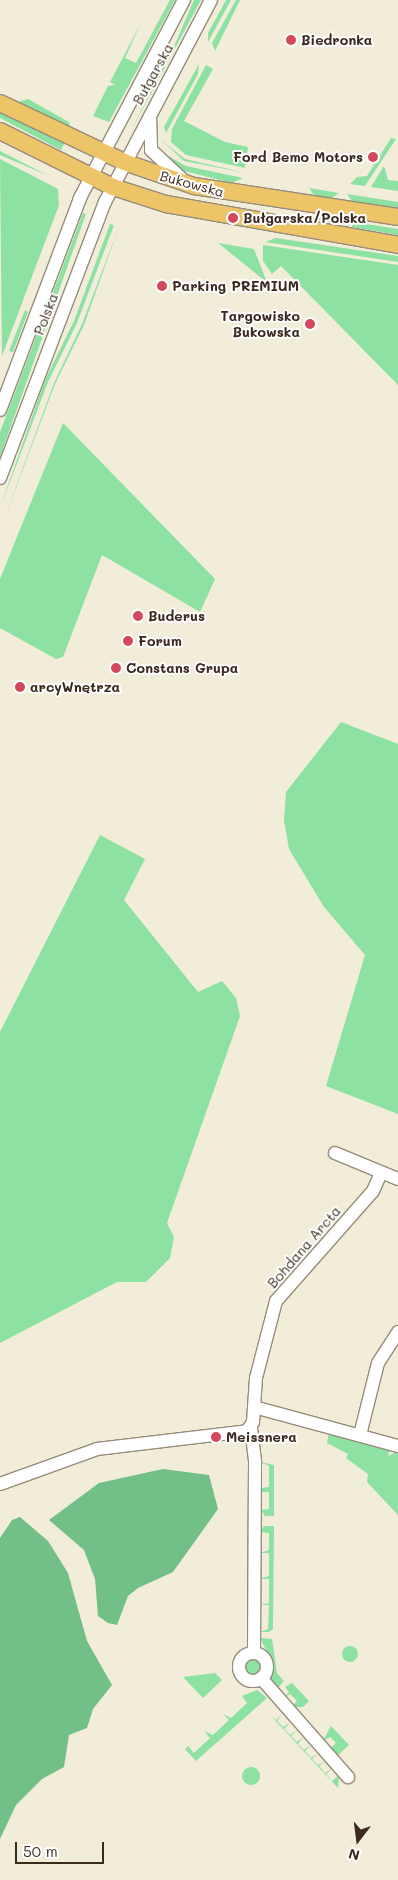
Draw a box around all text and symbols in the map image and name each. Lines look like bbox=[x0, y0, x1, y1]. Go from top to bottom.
place label: Biedronka bbox=[301, 32, 372, 48]
marker: Biedronka bbox=[285, 34, 297, 46]
street label: Bułgarska bbox=[129, 40, 177, 108]
place label: Ford Bemo Motors bbox=[233, 149, 363, 165]
marker: Ford Bemo Motors bbox=[367, 151, 379, 163]
street label: Bukowska bbox=[158, 167, 226, 201]
place label: Bułgarska/Polska bbox=[243, 210, 366, 226]
marker: Bułgarska/Polska bbox=[227, 212, 239, 224]
place label: Parking PREMIUM bbox=[172, 278, 299, 294]
marker: Parking PREMIUM bbox=[156, 280, 168, 292]
street label: Polska bbox=[30, 291, 62, 337]
place label: Targowisko Bukowska bbox=[220, 308, 300, 341]
marker: Targowisko Bukowska bbox=[304, 318, 316, 330]
place label: Buderus bbox=[148, 608, 205, 624]
marker: Buderus bbox=[132, 610, 144, 622]
place label: Forum bbox=[138, 633, 182, 649]
marker: Forum bbox=[122, 635, 134, 647]
place label: Constans Grupa bbox=[126, 660, 238, 676]
marker: Constans Grupa bbox=[110, 662, 122, 674]
place label: arcyWnętrza bbox=[30, 679, 120, 695]
marker: arcyWnętrza bbox=[14, 681, 26, 693]
street label: Bohdana Arcta bbox=[264, 1203, 344, 1291]
place label: Meissnera bbox=[226, 1429, 297, 1445]
marker: Meissnera bbox=[210, 1431, 222, 1443]
north arrow bbox=[333, 1815, 383, 1865]
scale bar bbox=[18, 1832, 106, 1864]
text: 50 m bbox=[23, 1841, 58, 1861]
text: N bbox=[346, 1844, 362, 1866]

